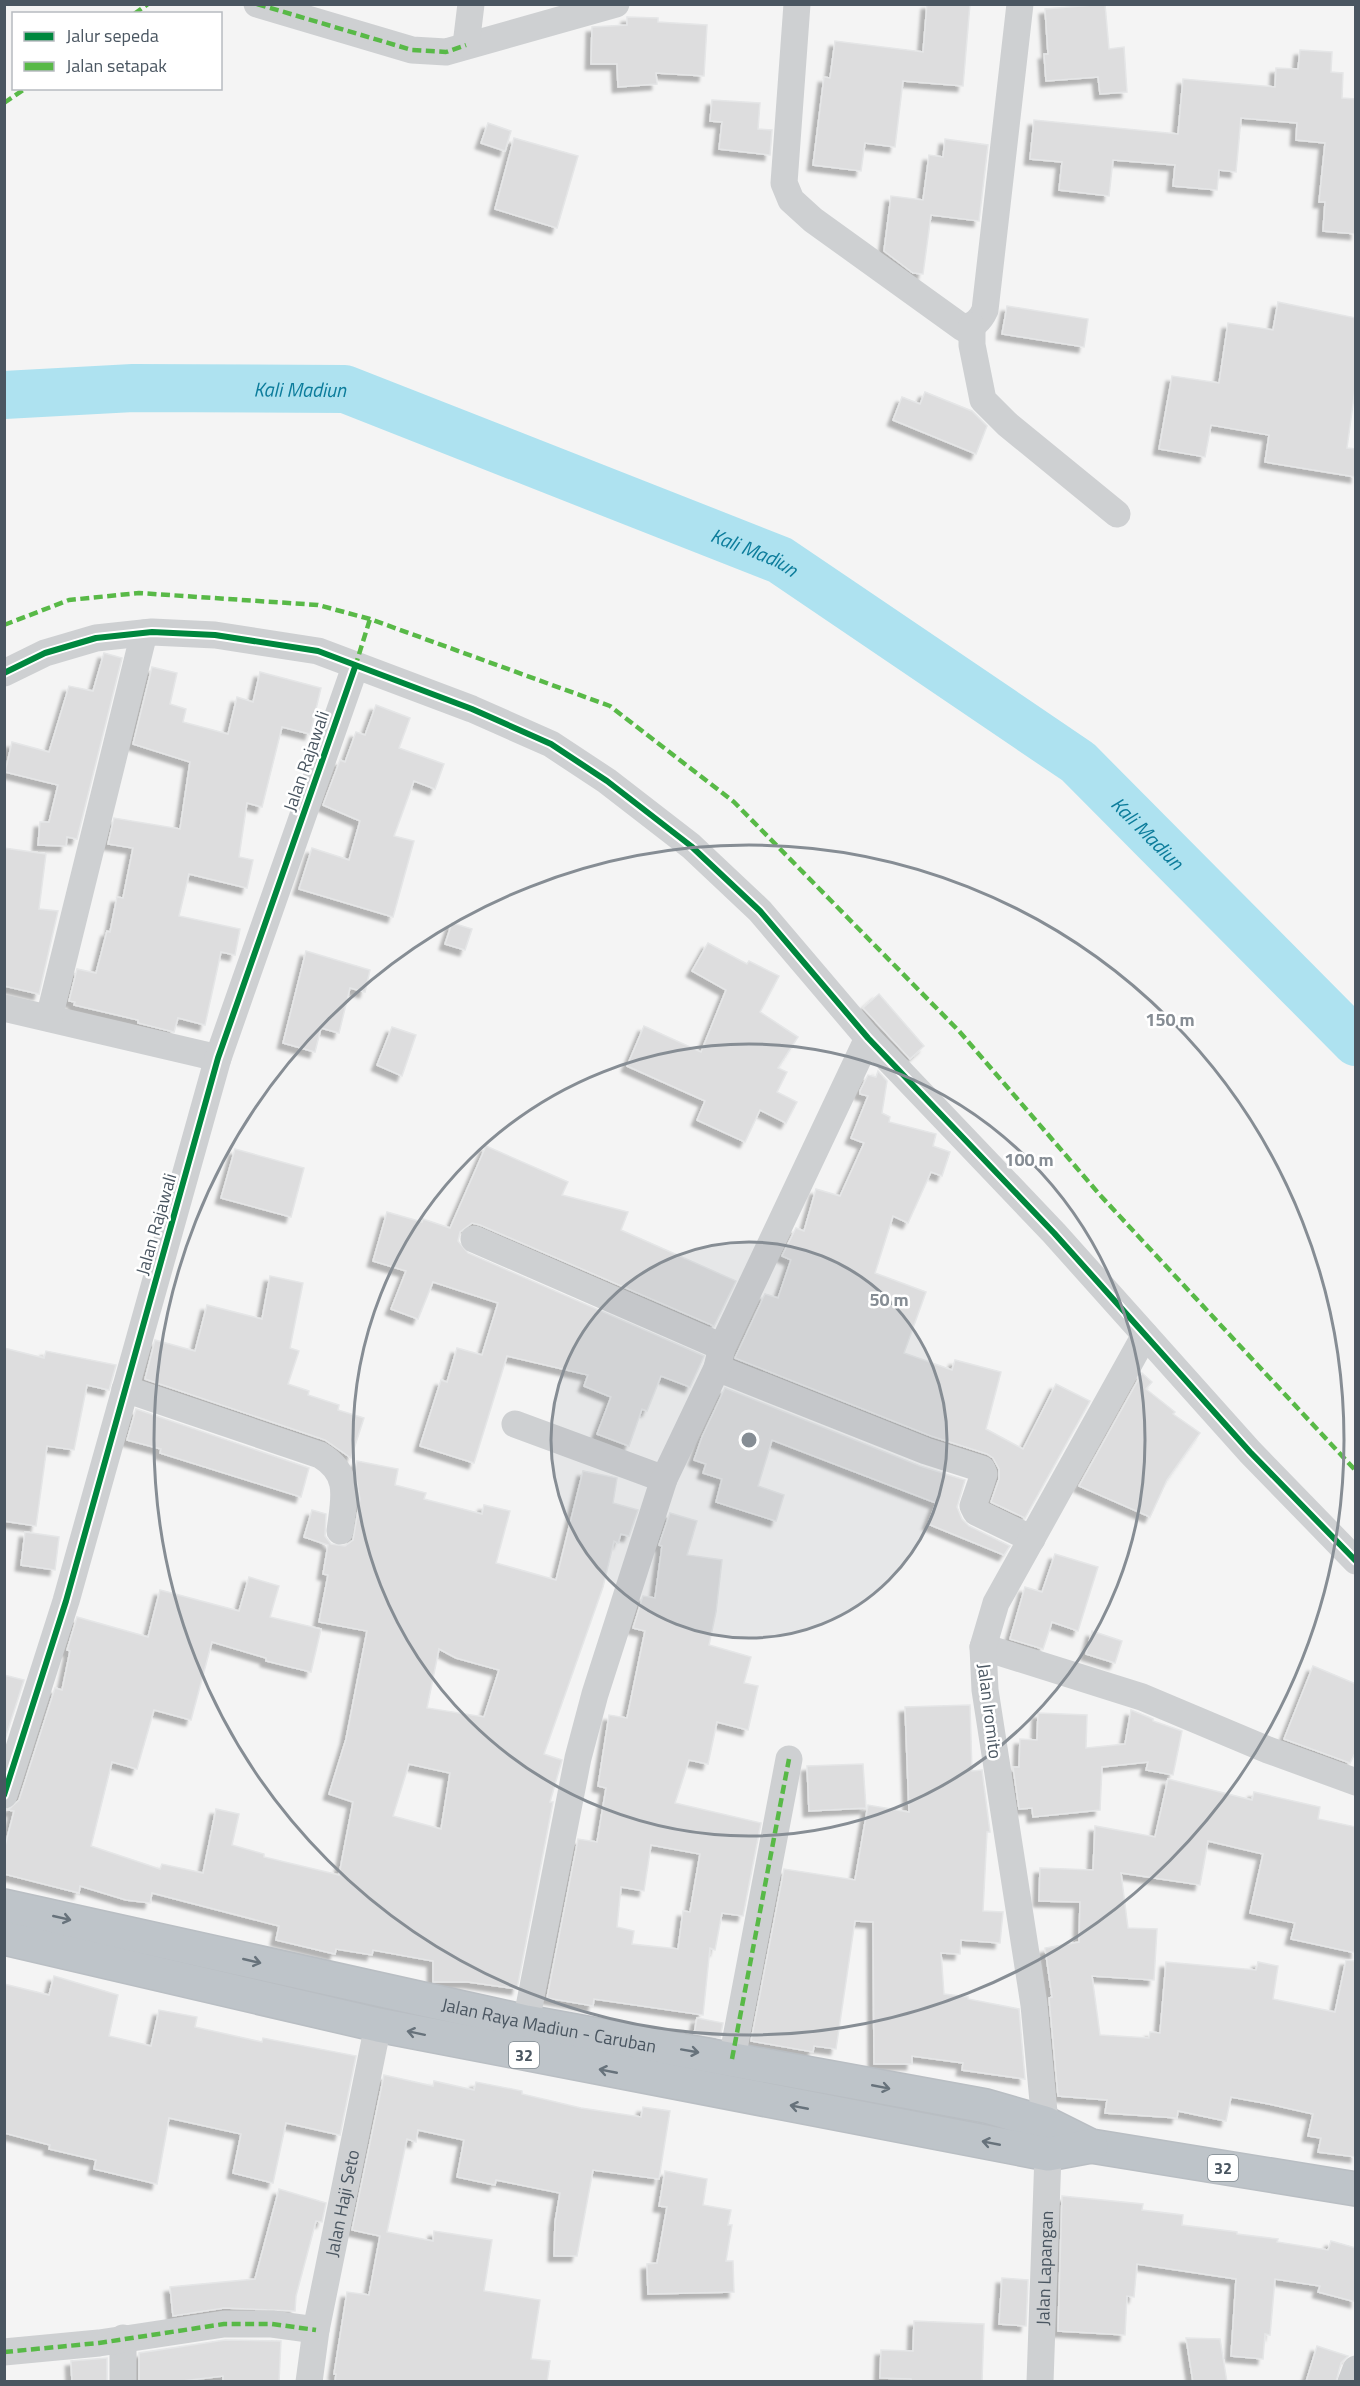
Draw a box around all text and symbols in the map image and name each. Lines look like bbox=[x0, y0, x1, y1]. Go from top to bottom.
legend bbox=[12, 12, 222, 90]
text: Jalur sepeda bbox=[66, 22, 159, 49]
text: Jalan setapak bbox=[66, 52, 167, 79]
water label: Kali Madiun bbox=[254, 373, 347, 405]
water label: Kali Madiun bbox=[707, 519, 806, 584]
street label: Jalan Rajawali bbox=[276, 707, 336, 815]
water label: Kali Madiun bbox=[1104, 789, 1192, 877]
text: 150 m bbox=[1145, 1006, 1195, 1033]
text: 100 m bbox=[1004, 1146, 1054, 1173]
street label: Jalan Rajawali bbox=[129, 1170, 183, 1278]
text: 50 m bbox=[869, 1286, 909, 1313]
centre of rings bbox=[739, 1430, 759, 1450]
street label: Jalan Iromito bbox=[971, 1662, 1009, 1760]
one-way arrow bbox=[52, 1913, 71, 1925]
one-way arrow bbox=[242, 1955, 261, 1967]
street label: Jalan Raya Madiun - Caruban bbox=[439, 1990, 659, 2059]
one-way arrow bbox=[407, 2027, 427, 2038]
road number: 32 bbox=[509, 2042, 539, 2068]
one-way arrow bbox=[679, 2046, 699, 2057]
one-way arrow bbox=[598, 2065, 618, 2076]
one-way arrow bbox=[871, 2082, 891, 2093]
one-way arrow bbox=[790, 2101, 810, 2112]
one-way arrow bbox=[982, 2137, 1001, 2148]
street label: Jalan Haji Seto bbox=[318, 2147, 366, 2259]
road number: 32 bbox=[1208, 2155, 1238, 2181]
street label: Jalan Lapangan bbox=[1028, 2210, 1060, 2326]

